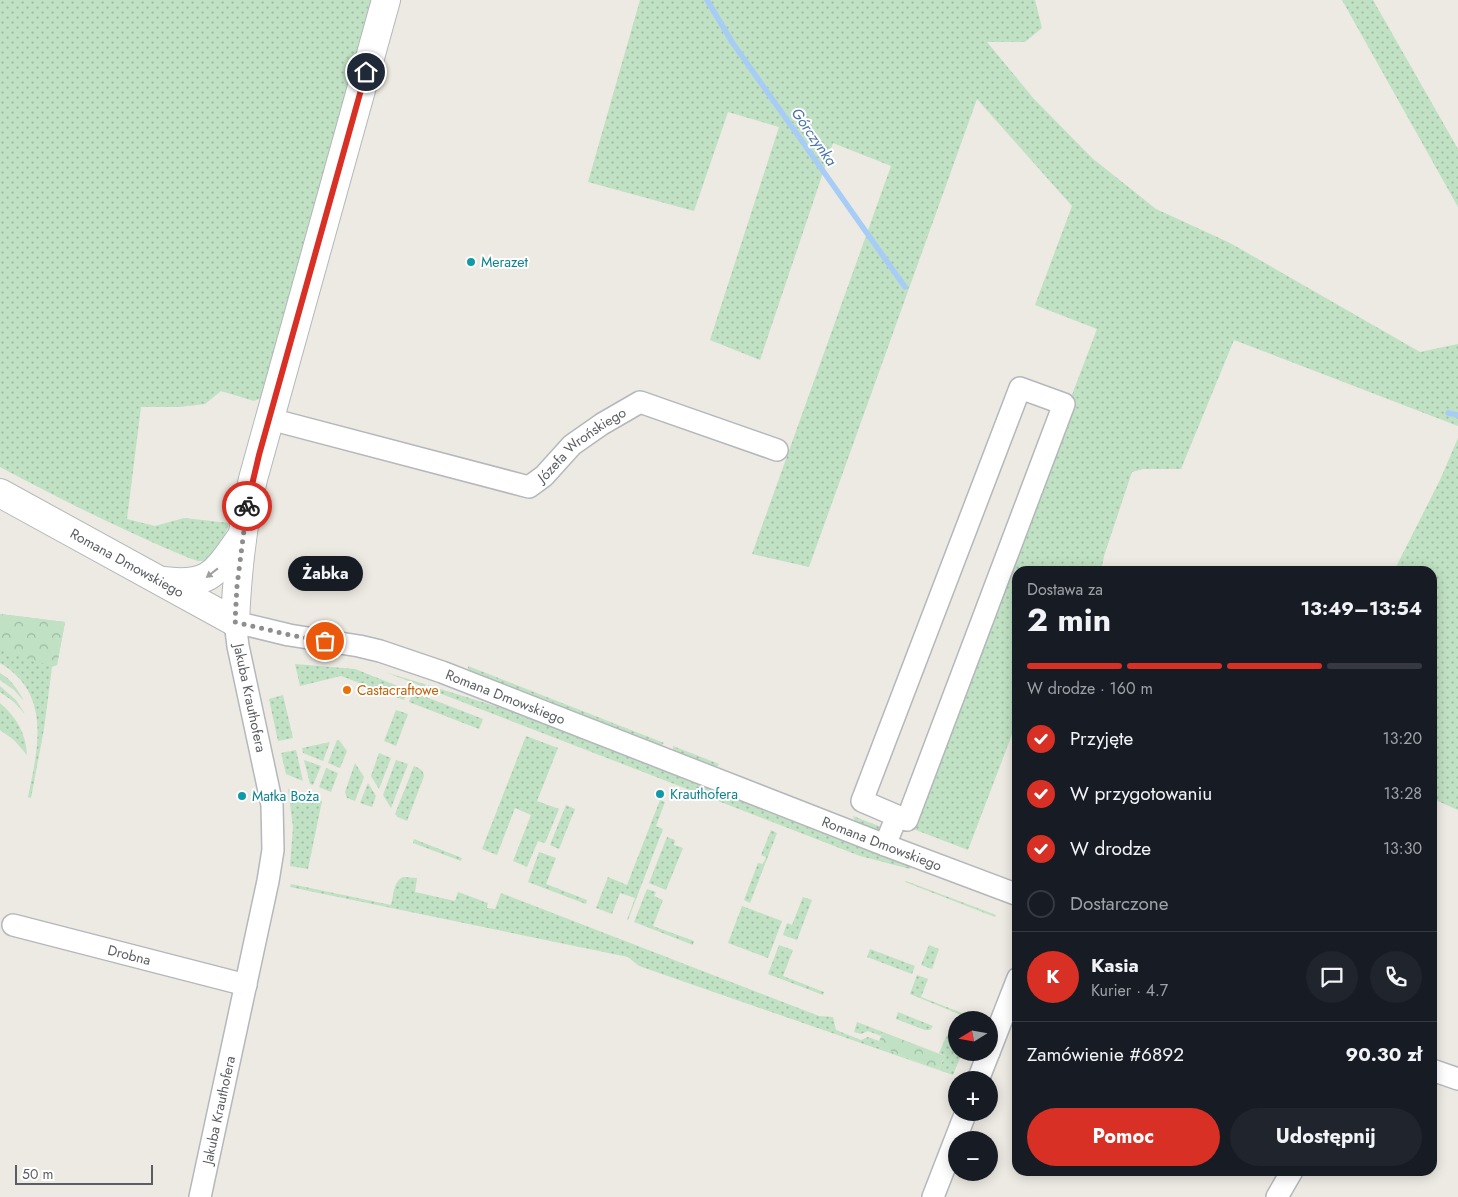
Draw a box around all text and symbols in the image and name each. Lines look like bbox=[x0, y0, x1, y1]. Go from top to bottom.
pin bbox=[345, 51, 387, 93]
icon: home bbox=[352, 58, 380, 86]
water label: Górczynka bbox=[786, 103, 843, 171]
place label: Merazet bbox=[481, 252, 529, 272]
marker: Merazet bbox=[465, 256, 477, 268]
street label: Józefa Wrońskiego bbox=[532, 402, 630, 488]
courier bbox=[222, 481, 272, 531]
icon: bike bbox=[233, 492, 261, 520]
street label: Romana Dmowskiego bbox=[67, 523, 188, 602]
callout: Żabka bbox=[288, 556, 362, 591]
text: Żabka bbox=[302, 562, 349, 585]
one-way arrow bbox=[205, 568, 218, 578]
text: Dostawa za bbox=[1027, 578, 1103, 601]
text: 13:49–13:54 bbox=[1300, 595, 1422, 622]
text: 2 min bbox=[1027, 597, 1111, 643]
pin bbox=[304, 620, 346, 662]
icon: bag bbox=[311, 627, 339, 655]
street label: Jakuba Krauthofera bbox=[228, 640, 271, 754]
street label: Romana Dmowskiego bbox=[443, 664, 569, 729]
text: W drodze · 160 m bbox=[1027, 677, 1153, 700]
place label: Castacraftowe bbox=[357, 680, 439, 700]
marker: Castacraftowe bbox=[341, 684, 353, 696]
icon: check bbox=[1027, 725, 1055, 753]
text: Przyjęte bbox=[1070, 725, 1133, 752]
text: 13:20 bbox=[1383, 727, 1422, 750]
icon: check bbox=[1027, 780, 1055, 808]
text: W przygotowaniu bbox=[1070, 780, 1212, 807]
text: 13:28 bbox=[1383, 782, 1422, 805]
place label: Krauthofera bbox=[670, 784, 738, 804]
place label: Matka Boża bbox=[252, 786, 319, 806]
marker: Krauthofera bbox=[654, 788, 666, 800]
marker: Matka Boża bbox=[236, 790, 248, 802]
street label: Romana Dmowskiego bbox=[819, 811, 945, 876]
icon: check bbox=[1027, 835, 1055, 863]
text: W drodze bbox=[1070, 835, 1151, 862]
text: 13:30 bbox=[1383, 837, 1422, 860]
text: Dostarczone bbox=[1070, 890, 1169, 917]
street label: Drobna bbox=[105, 940, 153, 970]
button: chat bbox=[1306, 951, 1358, 1003]
button: phone bbox=[1370, 951, 1422, 1003]
text: Kasia bbox=[1091, 952, 1139, 979]
text: K bbox=[1046, 963, 1060, 990]
text: Kurier · 4.7 bbox=[1091, 979, 1168, 1002]
north arrow bbox=[948, 1011, 998, 1061]
map controls bbox=[948, 1011, 998, 1181]
text: Zamówienie #6892 bbox=[1027, 1041, 1184, 1068]
text: 90.30 zł bbox=[1345, 1041, 1422, 1068]
street label: Jakuba Krauthofera bbox=[197, 1054, 240, 1168]
button: + bbox=[948, 1071, 998, 1121]
button: Pomoc bbox=[1027, 1108, 1220, 1166]
button: Udostępnij bbox=[1230, 1108, 1422, 1166]
button: − bbox=[948, 1131, 998, 1181]
scale bar bbox=[15, 1162, 152, 1185]
text: 50 m bbox=[22, 1164, 53, 1184]

